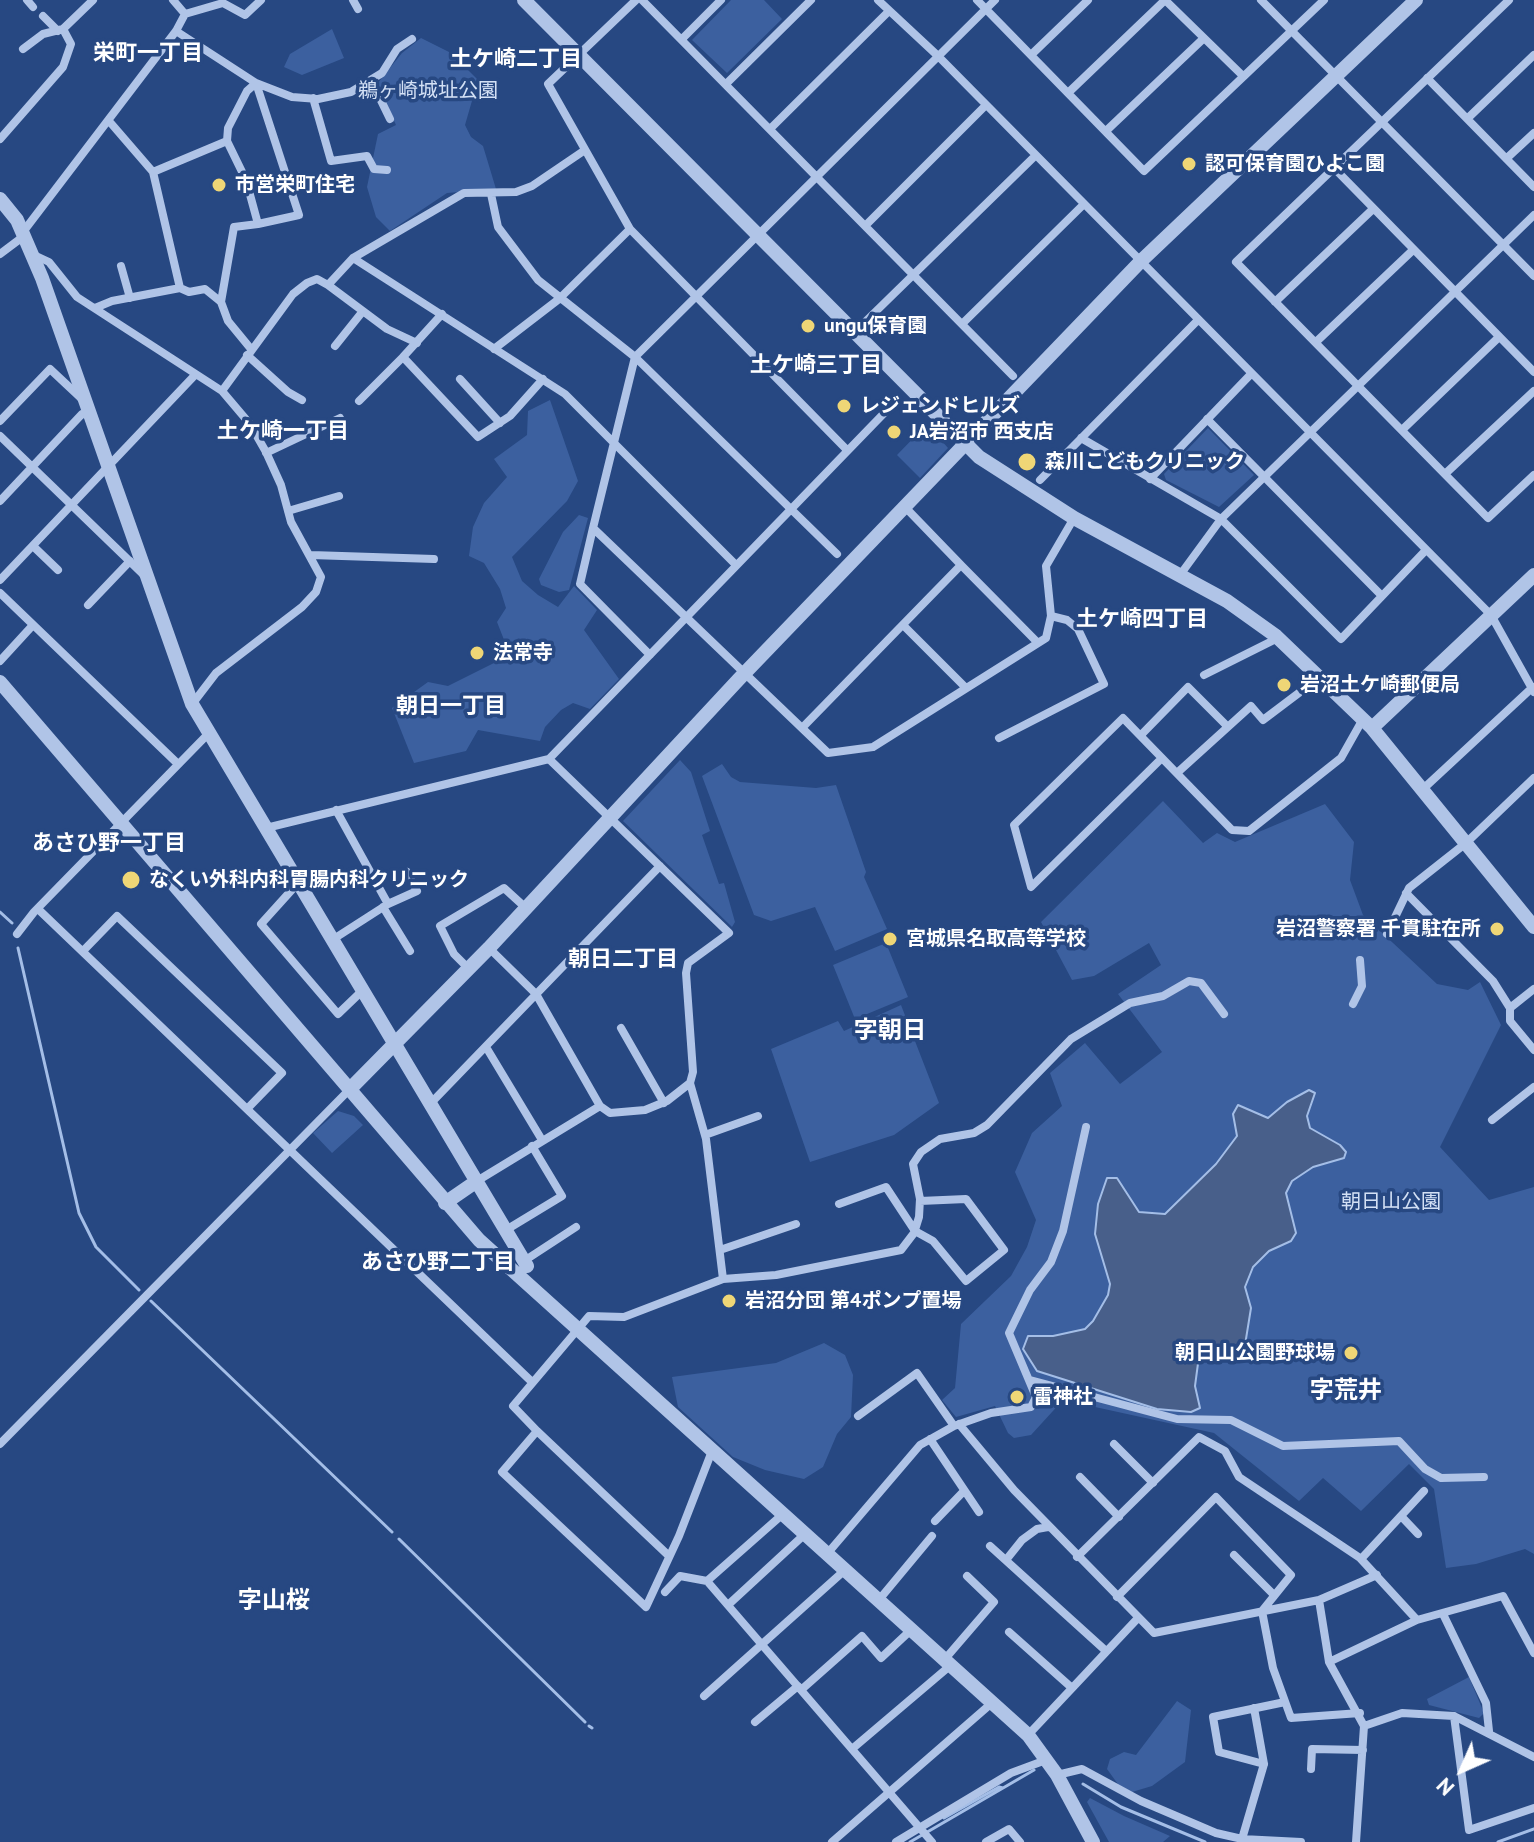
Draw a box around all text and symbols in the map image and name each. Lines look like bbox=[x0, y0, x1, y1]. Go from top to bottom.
district label: 栄町一丁目 bbox=[93, 41, 203, 67]
district label: 土ケ崎二丁目 bbox=[450, 47, 582, 73]
park label: 鵜ヶ崎城址公園 bbox=[358, 79, 498, 103]
place label: 認可保育園ひよこ園 bbox=[1205, 152, 1385, 176]
marker: 認可保育園ひよこ園 bbox=[1180, 155, 1198, 173]
place label: 市営栄町住宅 bbox=[235, 173, 355, 197]
marker: 市営栄町住宅 bbox=[210, 176, 228, 194]
place label: ungu保育園 bbox=[824, 314, 927, 338]
marker: ungu保育園 bbox=[799, 317, 817, 335]
district label: 土ケ崎三丁目 bbox=[750, 353, 882, 379]
place label: レジェンドヒルズ bbox=[860, 394, 1020, 418]
marker: レジェンドヒルズ bbox=[835, 397, 853, 415]
district label: 土ケ崎一丁目 bbox=[217, 419, 349, 445]
place label: JA岩沼市 西支店 bbox=[910, 420, 1054, 444]
marker: JA岩沼市 西支店 bbox=[885, 423, 903, 441]
place label: 森川こどもクリニック bbox=[1045, 450, 1245, 474]
marker: 森川こどもクリニック bbox=[1016, 451, 1038, 473]
district label: 土ケ崎四丁目 bbox=[1076, 607, 1208, 633]
place label: 法常寺 bbox=[493, 641, 553, 665]
marker: 法常寺 bbox=[468, 644, 486, 662]
place label: 岩沼土ケ崎郵便局 bbox=[1300, 673, 1460, 697]
marker: 岩沼土ケ崎郵便局 bbox=[1275, 676, 1293, 694]
district label: 朝日一丁目 bbox=[396, 694, 506, 720]
district label: あさひ野一丁目 bbox=[32, 831, 186, 857]
place label: なくい外科内科胃腸内科クリニック bbox=[149, 868, 469, 892]
marker: なくい外科内科胃腸内科クリニック bbox=[120, 869, 142, 891]
place label: 岩沼警察署 千貫駐在所 bbox=[1276, 917, 1481, 941]
marker: 岩沼警察署 千貫駐在所 bbox=[1488, 920, 1506, 938]
place label: 宮城県名取高等学校 bbox=[906, 927, 1086, 951]
marker: 宮城県名取高等学校 bbox=[881, 930, 899, 948]
district label: 朝日二丁目 bbox=[568, 947, 678, 973]
district label: 字朝日 bbox=[854, 1017, 926, 1045]
park label: 朝日山公園 bbox=[1341, 1190, 1441, 1214]
district label: あさひ野二丁目 bbox=[361, 1250, 515, 1276]
place label: 岩沼分団 第4ポンプ置場 bbox=[745, 1289, 961, 1313]
marker: 岩沼分団 第4ポンプ置場 bbox=[720, 1292, 738, 1310]
place label: 朝日山公園野球場 bbox=[1175, 1341, 1335, 1365]
marker: 朝日山公園野球場 bbox=[1342, 1344, 1360, 1362]
district label: 字荒井 bbox=[1310, 1377, 1382, 1405]
place label: 雷神社 bbox=[1033, 1385, 1093, 1409]
marker: 雷神社 bbox=[1008, 1388, 1026, 1406]
district label: 字山桜 bbox=[238, 1587, 310, 1615]
north arrow bbox=[1422, 1730, 1502, 1810]
text: N bbox=[1430, 1772, 1460, 1802]

